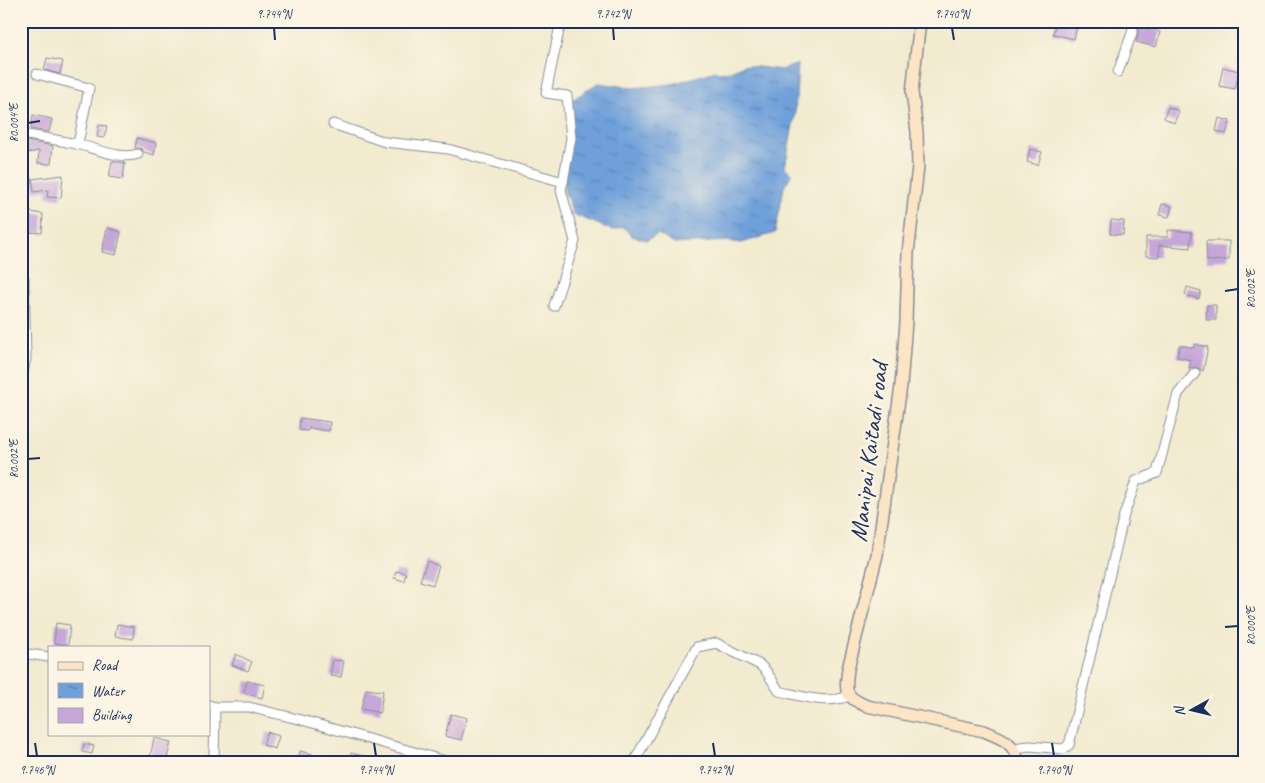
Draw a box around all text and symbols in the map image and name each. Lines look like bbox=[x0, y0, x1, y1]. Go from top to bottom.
text: 9.744°N bbox=[257, 6, 293, 22]
text: 9.742°N bbox=[596, 6, 632, 22]
text: 9.740°N bbox=[935, 6, 971, 22]
text: 80.004°E bbox=[6, 102, 22, 143]
text: 80.002°E bbox=[1243, 268, 1259, 309]
street label: Manipai Kaitadi road bbox=[842, 357, 896, 543]
text: 80.002°E bbox=[6, 438, 22, 479]
text: 80.000°E bbox=[1243, 605, 1259, 646]
legend bbox=[48, 646, 210, 736]
text: Road bbox=[92, 656, 119, 675]
text: Water bbox=[92, 682, 126, 701]
north arrow bbox=[1168, 686, 1218, 736]
text: N bbox=[1170, 704, 1189, 717]
text: Building bbox=[92, 706, 132, 725]
text: 9.746°N bbox=[20, 762, 56, 778]
text: 9.744°N bbox=[359, 762, 395, 778]
text: 9.742°N bbox=[698, 762, 734, 778]
text: 9.740°N bbox=[1037, 762, 1073, 778]

